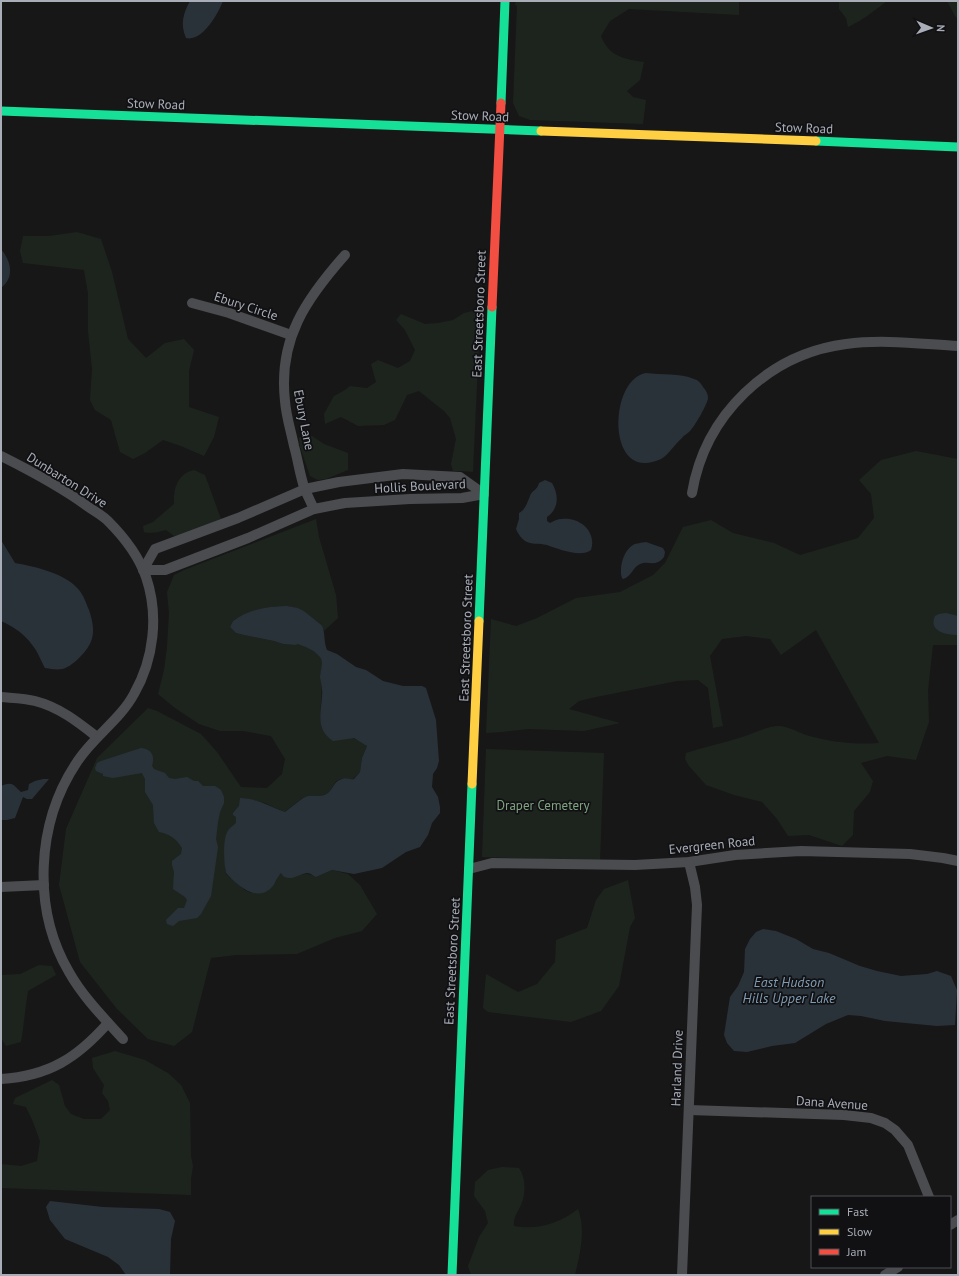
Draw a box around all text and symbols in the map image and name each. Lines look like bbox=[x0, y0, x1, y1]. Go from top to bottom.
north arrow bbox=[911, 8, 951, 48]
text: N bbox=[934, 24, 948, 32]
street label: Stow Road bbox=[127, 94, 185, 114]
street label: Stow Road bbox=[451, 106, 509, 126]
street label: Stow Road bbox=[775, 118, 833, 138]
street label: East Streetsboro Street bbox=[468, 249, 490, 378]
street label: Ebury Circle bbox=[212, 288, 280, 324]
street label: Ebury Lane bbox=[290, 388, 318, 452]
street label: Dunbarton Drive bbox=[24, 448, 110, 512]
street label: Hollis Boulevard bbox=[374, 475, 466, 497]
street label: East Streetsboro Street bbox=[455, 573, 477, 702]
park label: Draper Cemetery bbox=[497, 797, 589, 814]
street label: Evergreen Road bbox=[668, 832, 756, 858]
street label: East Streetsboro Street bbox=[440, 896, 464, 1025]
water label: East Hudson Hills Upper Lake bbox=[743, 973, 836, 1007]
street label: Harland Drive bbox=[667, 1029, 687, 1107]
street label: Dana Avenue bbox=[795, 1092, 869, 1114]
legend bbox=[811, 1196, 951, 1268]
text: Fast bbox=[847, 1204, 868, 1219]
text: Slow bbox=[847, 1224, 872, 1239]
text: Jam bbox=[846, 1244, 866, 1259]

